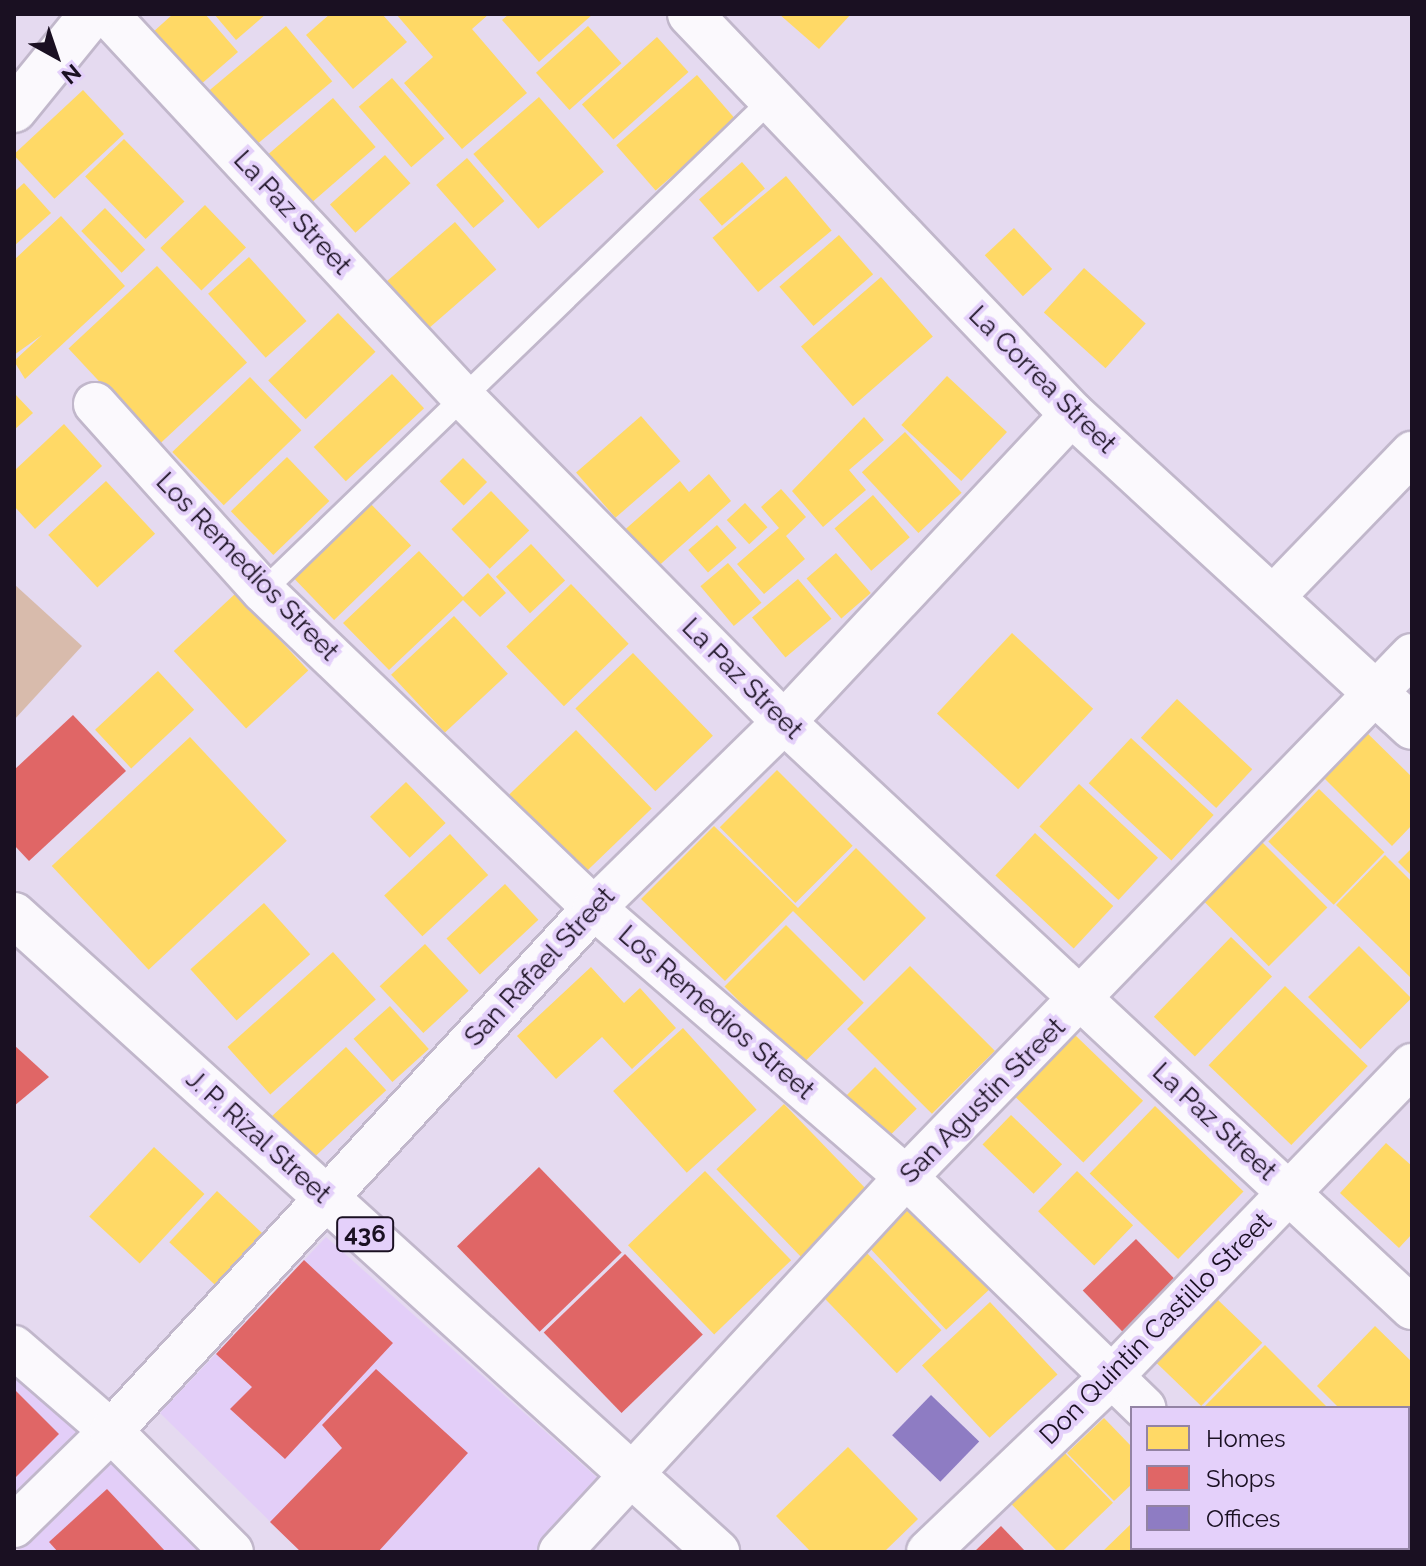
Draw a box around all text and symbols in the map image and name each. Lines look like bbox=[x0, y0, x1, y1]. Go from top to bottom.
north arrow bbox=[16, 16, 96, 96]
text: N bbox=[57, 59, 86, 90]
street label: La Paz Street bbox=[227, 145, 357, 281]
street label: La Correa Street bbox=[962, 300, 1122, 460]
street label: Los Remedios Street bbox=[149, 467, 345, 667]
street label: La Paz Street bbox=[675, 612, 809, 746]
street label: San Rafael Street bbox=[458, 881, 622, 1053]
street label: Los Remedios Street bbox=[612, 920, 820, 1106]
street label: San Agustin Street bbox=[894, 1012, 1072, 1190]
street label: La Paz Street bbox=[1146, 1057, 1282, 1187]
street label: J. P. Rizal Street bbox=[179, 1064, 337, 1210]
street label: Don Quintin Castillo Street bbox=[1034, 1207, 1278, 1451]
road number: 436 bbox=[335, 1214, 395, 1254]
legend bbox=[1130, 1406, 1410, 1550]
text: Homes bbox=[1206, 1424, 1286, 1453]
text: Shops bbox=[1206, 1464, 1275, 1493]
text: Offices bbox=[1206, 1504, 1280, 1533]

